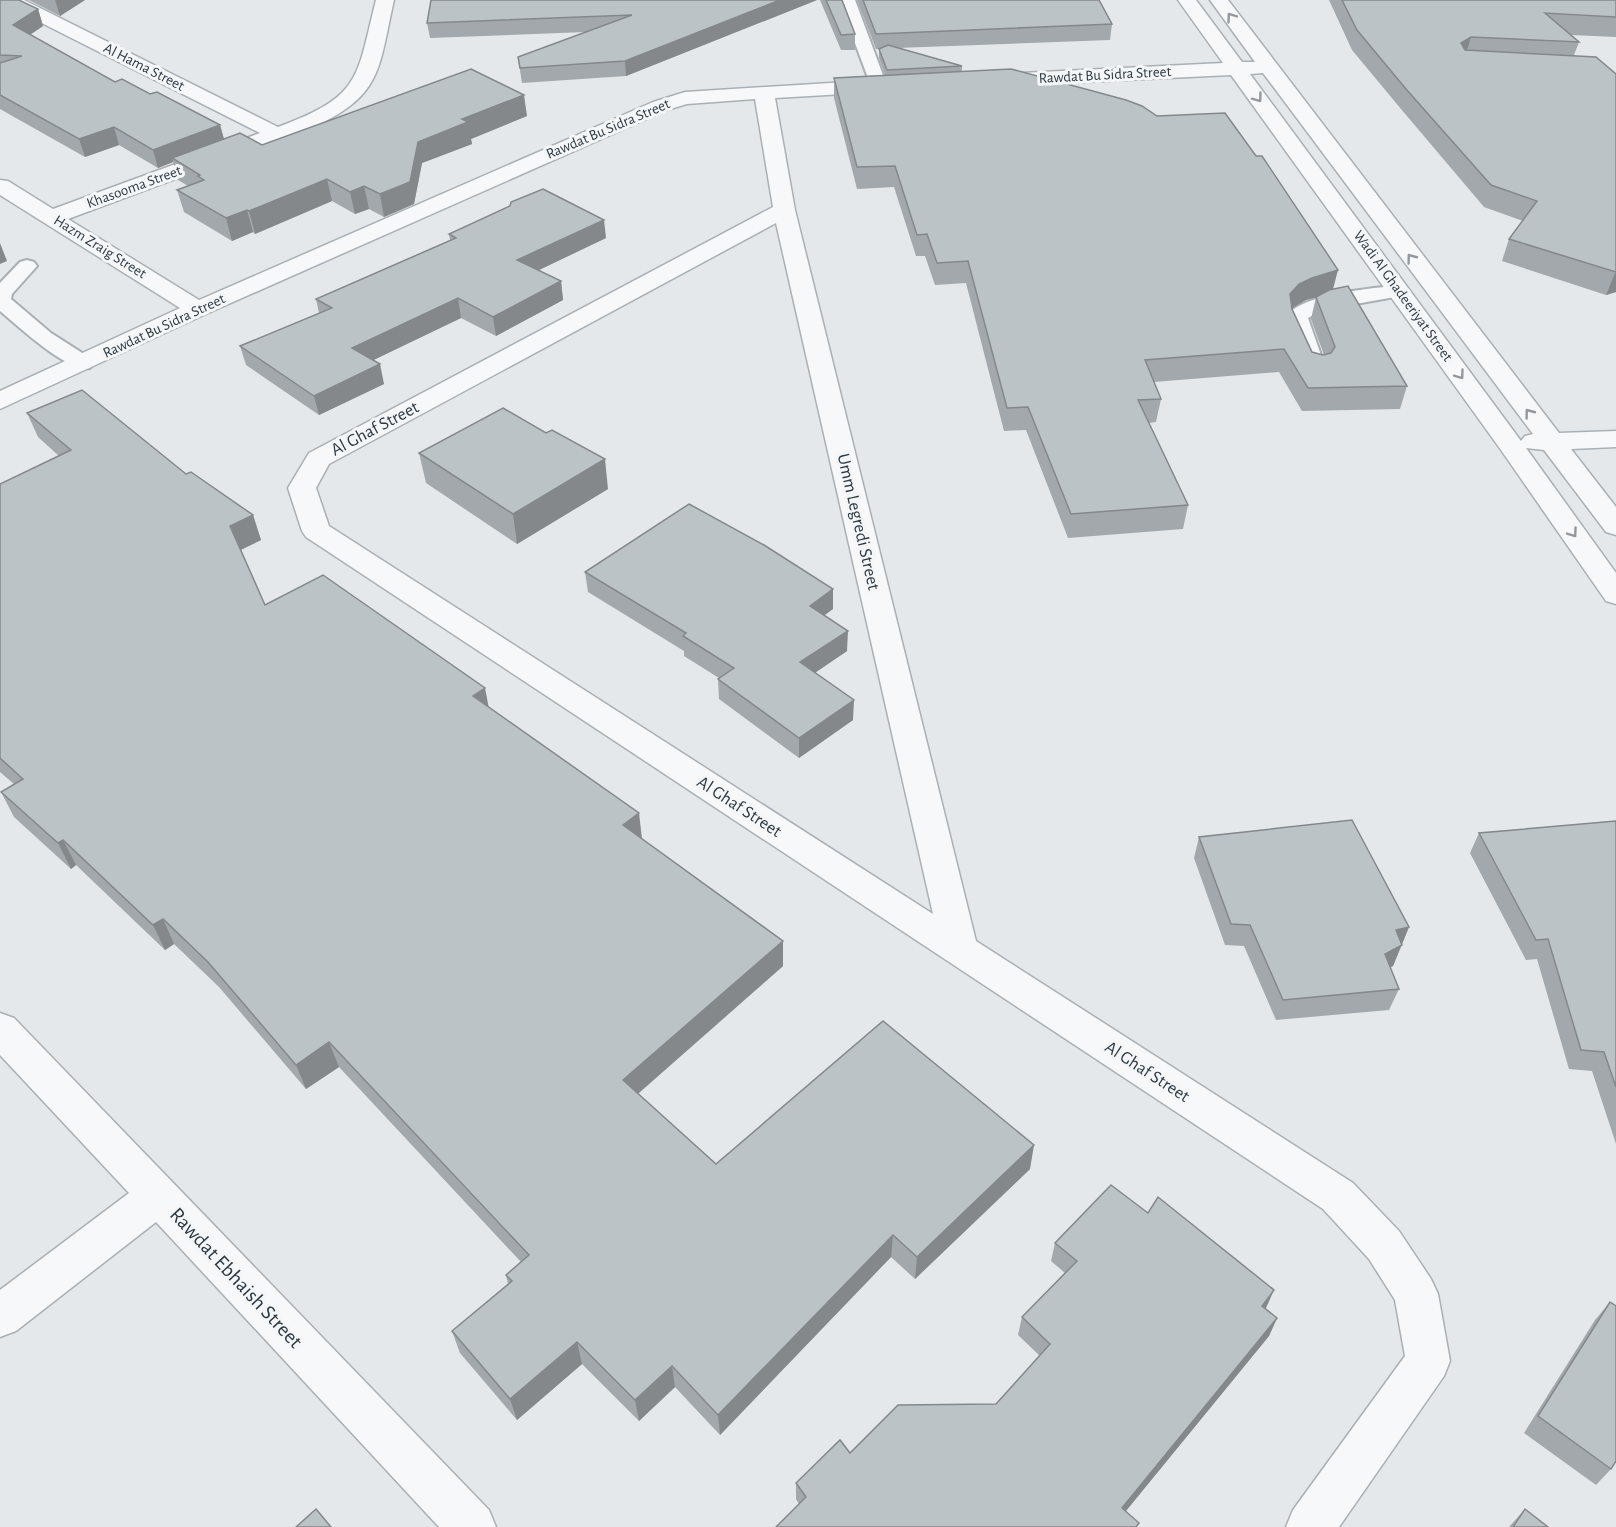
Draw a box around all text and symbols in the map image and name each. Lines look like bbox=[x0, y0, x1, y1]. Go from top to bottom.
one-way arrow bbox=[1227, 12, 1238, 23]
street label: Al Hama Street bbox=[101, 40, 187, 94]
street label: Rawdat Bu Sidra Street bbox=[1038, 64, 1172, 86]
one-way arrow bbox=[1251, 92, 1262, 103]
street label: Rawdat Bu Sidra Street bbox=[544, 96, 672, 162]
street label: Khasooma Street bbox=[85, 163, 184, 211]
street label: Hazm Zraig Street bbox=[51, 213, 149, 282]
street label: Wadi Al Ghadeeriyat Street bbox=[1351, 228, 1455, 364]
one-way arrow bbox=[1408, 254, 1419, 265]
street label: Rawdat Bu Sidra Street bbox=[101, 291, 227, 361]
one-way arrow bbox=[1453, 368, 1464, 379]
street label: Al Ghaf Street bbox=[328, 398, 422, 460]
one-way arrow bbox=[1526, 409, 1537, 420]
street label: Umm Legredi Street bbox=[834, 452, 883, 592]
one-way arrow bbox=[1566, 527, 1577, 538]
street label: Al Ghaf Street bbox=[694, 773, 785, 841]
street label: Al Ghaf Street bbox=[1102, 1038, 1193, 1106]
street label: Rawdat Ebhaish Street bbox=[166, 1204, 306, 1352]

